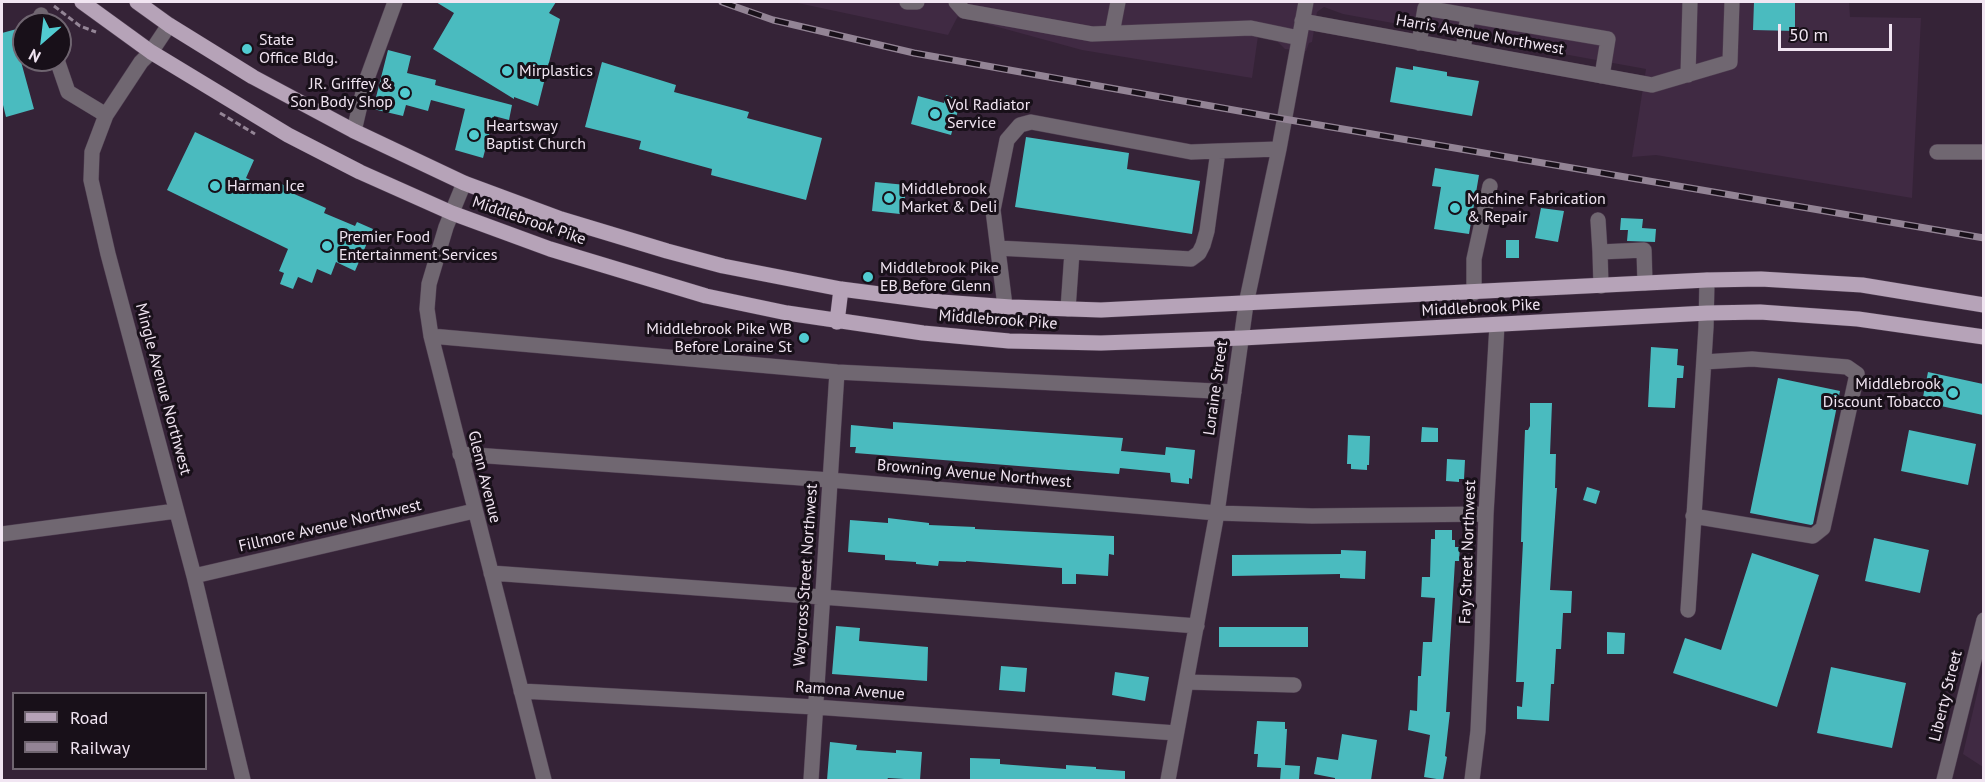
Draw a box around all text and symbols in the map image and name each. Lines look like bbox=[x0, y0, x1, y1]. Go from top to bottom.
street label: Harris Avenue Northwest bbox=[1394, 11, 1566, 59]
north arrow bbox=[12, 12, 72, 72]
scale bar bbox=[1781, 12, 1895, 50]
text: 50 m bbox=[1789, 23, 1828, 46]
place label: State Office Bldg. bbox=[259, 30, 338, 68]
marker: State Office Bldg. bbox=[240, 42, 254, 56]
text: N bbox=[25, 45, 44, 67]
place label: Mirplastics bbox=[519, 61, 593, 81]
marker: Mirplastics bbox=[500, 64, 514, 78]
place label: JR. Griffey & Son Body Shop bbox=[290, 74, 393, 112]
marker: JR. Griffey & Son Body Shop bbox=[398, 86, 412, 100]
place label: Vol Radiator Service bbox=[947, 95, 1030, 133]
marker: Vol Radiator Service bbox=[928, 107, 942, 121]
place label: Heartsway Baptist Church bbox=[486, 116, 586, 154]
marker: Heartsway Baptist Church bbox=[467, 128, 481, 142]
place label: Harman Ice bbox=[227, 176, 305, 196]
marker: Harman Ice bbox=[208, 179, 222, 193]
place label: Middlebrook Market & Deli bbox=[901, 179, 997, 217]
place label: Machine Fabrication & Repair bbox=[1467, 189, 1606, 227]
marker: Middlebrook Market & Deli bbox=[882, 191, 896, 205]
street label: Middlebrook Pike bbox=[470, 193, 588, 249]
marker: Machine Fabrication & Repair bbox=[1448, 201, 1462, 215]
place label: Premier Food Entertainment Services bbox=[339, 227, 497, 265]
marker: Premier Food Entertainment Services bbox=[320, 239, 334, 253]
place label: Middlebrook Pike EB Before Glenn bbox=[880, 258, 999, 296]
marker: Middlebrook Pike EB Before Glenn bbox=[861, 270, 875, 284]
street label: Middlebrook Pike bbox=[1421, 295, 1541, 321]
street label: Mingle Avenue Northwest bbox=[131, 301, 195, 477]
street label: Middlebrook Pike bbox=[938, 306, 1058, 334]
place label: Middlebrook Pike WB Before Loraine St bbox=[646, 319, 792, 357]
marker: Middlebrook Pike WB Before Loraine St bbox=[797, 331, 811, 345]
street label: Loraine Street bbox=[1200, 339, 1232, 437]
place label: Middlebrook Discount Tobacco bbox=[1823, 374, 1941, 412]
marker: Middlebrook Discount Tobacco bbox=[1946, 386, 1960, 400]
street label: Glenn Avenue bbox=[463, 429, 505, 525]
street label: Browning Avenue Northwest bbox=[876, 456, 1072, 492]
street label: Fay Street Northwest bbox=[1456, 480, 1480, 624]
street label: Waycross Street Northwest bbox=[790, 483, 822, 667]
street label: Fillmore Avenue Northwest bbox=[237, 496, 423, 556]
street label: Liberty Street bbox=[1925, 648, 1967, 744]
street label: Ramona Avenue bbox=[795, 678, 905, 704]
legend bbox=[12, 692, 207, 770]
text: Road bbox=[70, 706, 108, 729]
text: Railway bbox=[70, 736, 130, 759]

